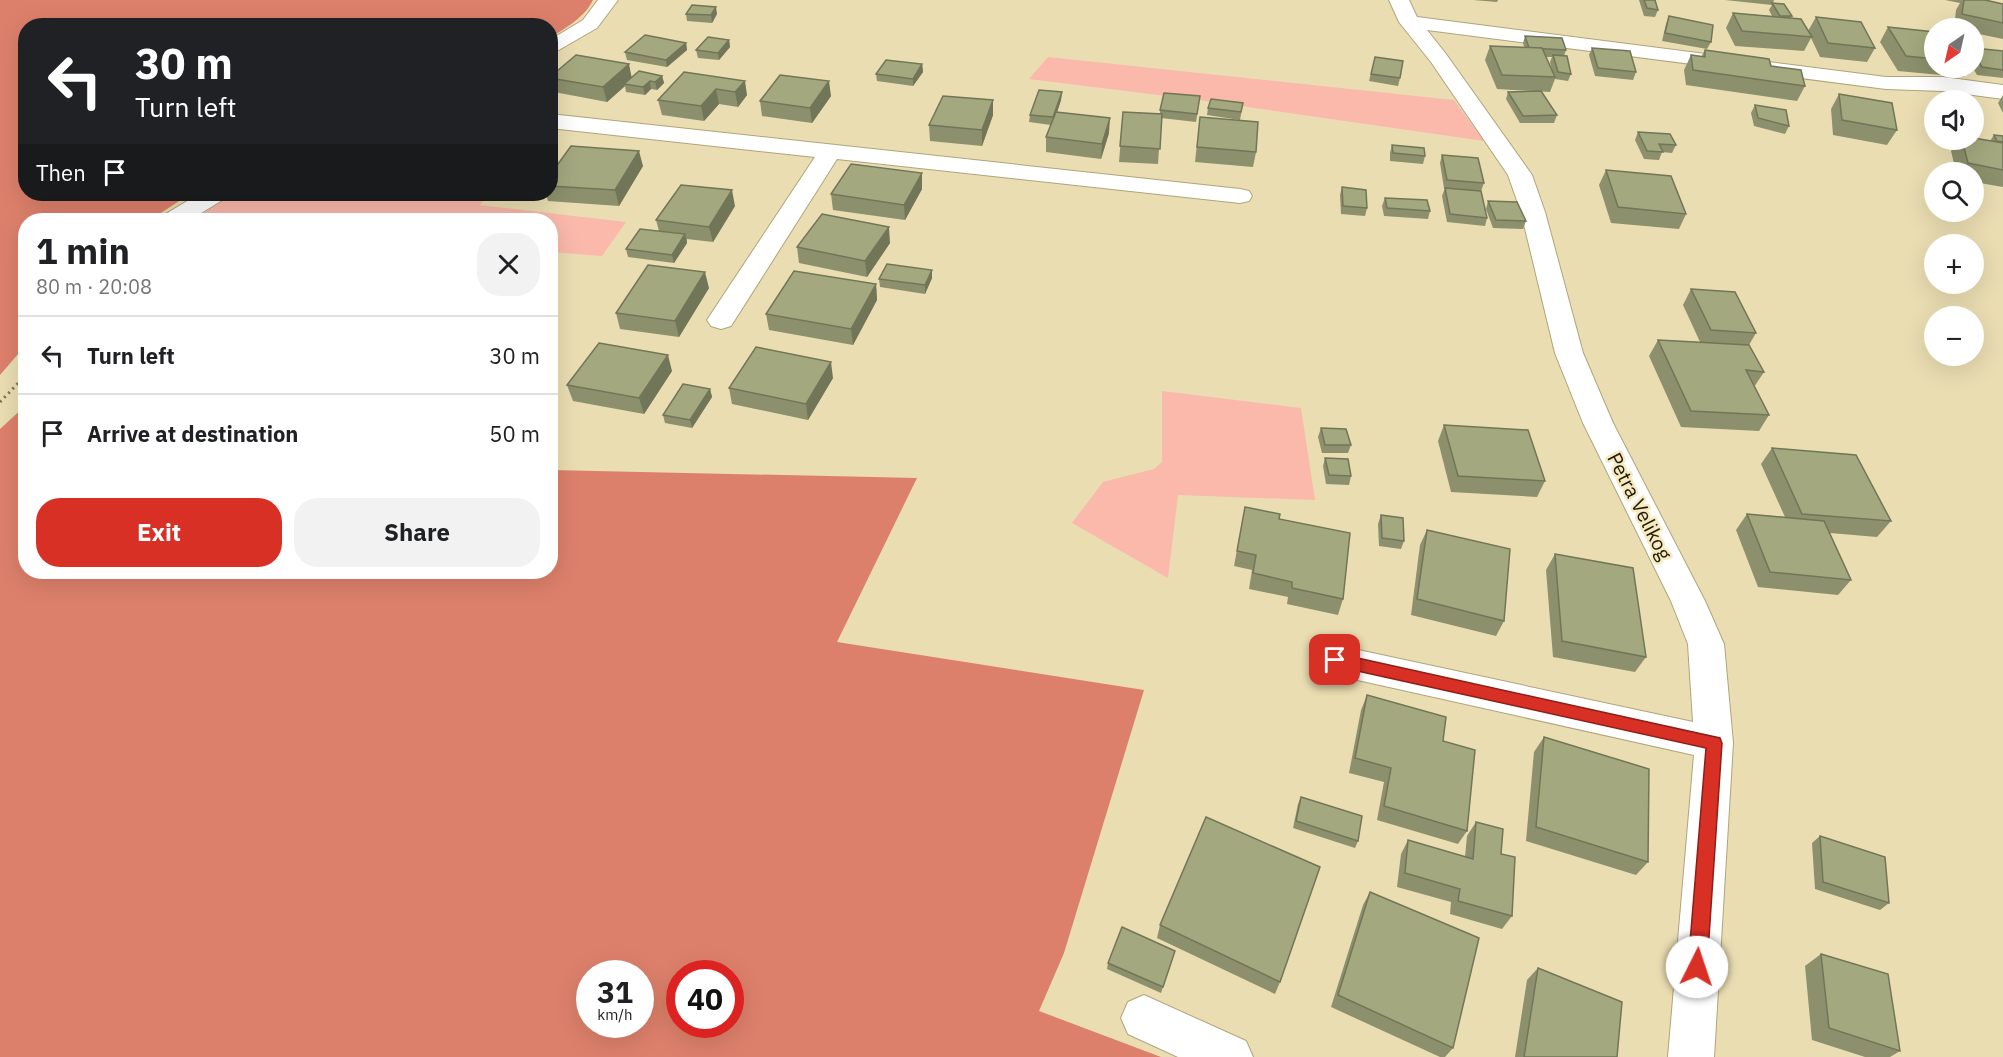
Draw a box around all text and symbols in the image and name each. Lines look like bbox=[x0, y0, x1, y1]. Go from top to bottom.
north arrow bbox=[1924, 18, 1984, 78]
map controls bbox=[1924, 18, 1984, 366]
text: 30 m bbox=[135, 36, 233, 91]
icon: left bbox=[36, 42, 114, 120]
text: Turn left bbox=[135, 89, 236, 124]
button: sound bbox=[1924, 90, 1984, 150]
icon: arrive bbox=[98, 156, 131, 189]
text: Then bbox=[36, 158, 86, 187]
button: search bbox=[1924, 162, 1984, 222]
text: 1 min bbox=[36, 227, 130, 274]
button: close bbox=[477, 233, 540, 296]
button: + bbox=[1924, 234, 1984, 294]
text: 80 m · 20:08 bbox=[36, 273, 152, 300]
button: − bbox=[1924, 306, 1984, 366]
icon: left bbox=[36, 339, 69, 372]
text: Turn left bbox=[87, 341, 175, 370]
text: 30 m bbox=[489, 341, 540, 370]
icon: arrive bbox=[36, 417, 69, 450]
text: Arrive at destination bbox=[87, 419, 298, 448]
text: 50 m bbox=[489, 419, 540, 448]
street label: Petra Velikog bbox=[1601, 448, 1679, 565]
button: Exit bbox=[36, 498, 282, 567]
button: Share bbox=[294, 498, 540, 567]
pin bbox=[1309, 634, 1360, 685]
icon: arrive bbox=[1318, 643, 1351, 676]
position arrow bbox=[1665, 935, 1729, 999]
speed limit sign: 40 bbox=[666, 960, 744, 1038]
text: 31 bbox=[597, 972, 633, 1011]
text: km/h bbox=[597, 1005, 633, 1024]

